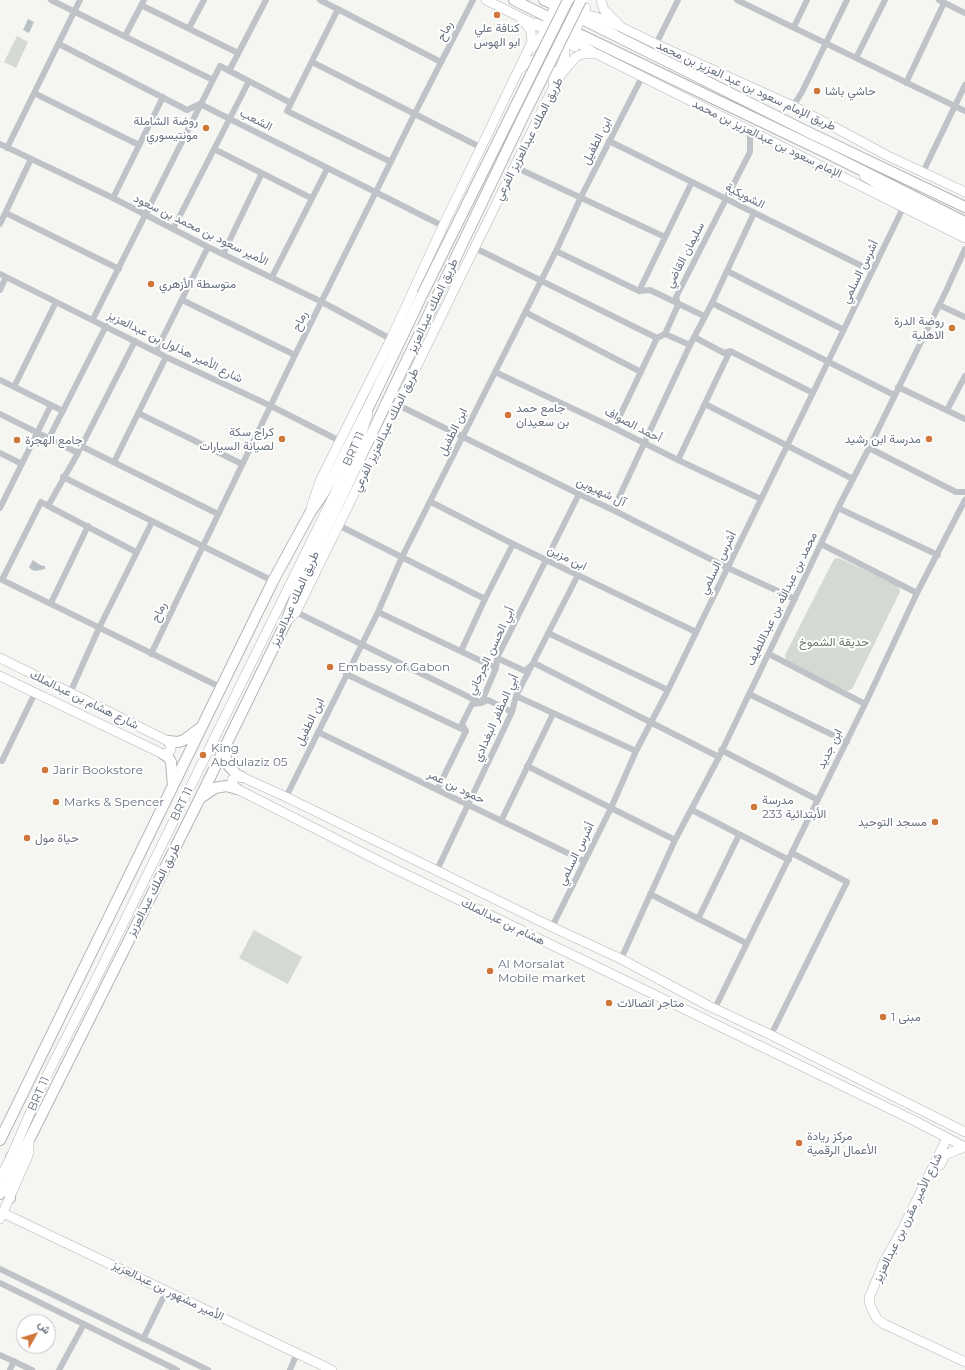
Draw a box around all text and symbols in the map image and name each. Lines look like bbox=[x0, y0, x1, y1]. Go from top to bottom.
marker: كنافة علي ابو الهوس bbox=[492, 10, 502, 20]
street label: رماح bbox=[434, 18, 456, 44]
place label: كنافة علي ابو الهوس bbox=[474, 21, 520, 49]
street label: طريق الإمام سعود بن عبد العزيز بن محمد bbox=[654, 38, 838, 134]
street label: طريق الملك عبدالعزيز الفرعي bbox=[492, 75, 566, 203]
place label: حاشي باشا bbox=[825, 84, 876, 98]
marker: حاشي باشا bbox=[812, 86, 822, 96]
street label: الإمام سعود بن عبدالعزيز بن محمد bbox=[690, 96, 844, 182]
street label: الشعب bbox=[237, 106, 275, 134]
place label: روضة الشاملة مونتيسوري bbox=[133, 114, 198, 142]
street label: ابن الطفيل bbox=[579, 115, 615, 167]
marker: روضة الشاملة مونتيسوري bbox=[201, 123, 211, 133]
street label: الشويكية bbox=[723, 180, 767, 212]
street label: الأمير سعود بن محمد بن سعود bbox=[131, 191, 271, 269]
street label: سليمان القاضي bbox=[662, 220, 708, 290]
street label: أشرس السلمي bbox=[839, 238, 881, 306]
street label: طريق الملك عبدالعزيز bbox=[405, 256, 461, 356]
place label: متوسطة الأزهري bbox=[159, 277, 236, 291]
marker: متوسطة الأزهري bbox=[146, 279, 156, 289]
street label: شارع الأمير هذلول بن عبدالعزيز bbox=[105, 308, 245, 386]
street label: رماح bbox=[289, 309, 311, 333]
place label: روضة الدرة الاهلية bbox=[894, 314, 944, 342]
marker: روضة الدرة الاهلية bbox=[947, 323, 957, 333]
street label: طريق الملك عبدالعزيز الفرعي bbox=[350, 366, 422, 494]
place label: جامع حمد بن سعيدان bbox=[516, 401, 569, 429]
street label: أحمد الصواف bbox=[602, 404, 664, 446]
street label: ابن الطفيل bbox=[435, 406, 471, 458]
marker: جامع حمد بن سعيدان bbox=[503, 410, 513, 420]
place label: كراج سكة لصيانة السيارات bbox=[200, 425, 274, 453]
street label: BRT 11 bbox=[340, 429, 368, 469]
place label: مدرسة ابن رشيد bbox=[845, 432, 921, 446]
place label: جامع الهجرة bbox=[25, 433, 83, 447]
marker: كراج سكة لصيانة السيارات bbox=[277, 434, 287, 444]
marker: مدرسة ابن رشيد bbox=[924, 434, 934, 444]
marker: جامع الهجرة bbox=[12, 435, 22, 445]
street label: آل شهيوين bbox=[574, 474, 628, 510]
street label: أشرس السلمي bbox=[697, 529, 739, 597]
street label: محمد بن عبدالله بن عبداللطيف bbox=[743, 530, 821, 668]
street label: ابن مزين bbox=[545, 542, 589, 574]
street label: طريق الملك عبدالعزيز bbox=[267, 549, 323, 649]
street label: رماح bbox=[148, 600, 170, 624]
street label: أبي الحسن الجرجاني bbox=[464, 605, 518, 697]
park label: حديقة الشموخ bbox=[799, 635, 869, 649]
place label: Embassy of Gabon bbox=[338, 660, 450, 674]
marker: Embassy of Gabon bbox=[325, 662, 335, 672]
street label: شارع هشام بن عبدالملك bbox=[27, 667, 141, 733]
street label: أبي المظفر البغدادي bbox=[470, 672, 522, 764]
street label: ابن الطفيل bbox=[292, 696, 328, 748]
street label: ابن جديد bbox=[814, 727, 846, 771]
place label: King Abdulaziz 05 bbox=[211, 741, 288, 769]
marker: King Abdulaziz 05 bbox=[198, 750, 208, 760]
place label: Jarir Bookstore bbox=[53, 763, 143, 777]
marker: Jarir Bookstore bbox=[40, 765, 50, 775]
street label: حمود بن عمر bbox=[425, 767, 487, 807]
street label: BRT 11 bbox=[168, 785, 196, 823]
place label: مدرسة الأبتدائية 233 bbox=[762, 793, 826, 821]
place label: Marks & Spencer bbox=[64, 795, 164, 809]
marker: Marks & Spencer bbox=[51, 797, 61, 807]
marker: مدرسة الأبتدائية 233 bbox=[749, 802, 759, 812]
place label: مسجد التوحيد bbox=[858, 815, 927, 829]
marker: مسجد التوحيد bbox=[930, 817, 940, 827]
street label: أشرس السلمي bbox=[555, 820, 597, 888]
place label: حياة مول bbox=[35, 831, 79, 845]
marker: حياة مول bbox=[22, 833, 32, 843]
street label: طريق الملك عبدالعزيز bbox=[124, 841, 184, 939]
street label: هشام بن عبدالملك bbox=[459, 895, 547, 949]
place label: Al Morsalat Mobile market bbox=[498, 957, 586, 985]
marker: Al Morsalat Mobile market bbox=[485, 966, 495, 976]
place label: متاجر اتصالات bbox=[617, 996, 684, 1010]
marker: متاجر اتصالات bbox=[604, 998, 614, 1008]
place label: مبنى 1 bbox=[891, 1010, 921, 1024]
marker: مبنى 1 bbox=[878, 1012, 888, 1022]
street label: BRT 11 bbox=[25, 1074, 53, 1114]
place label: مركز ريادة الأعمال الرقمية bbox=[807, 1129, 877, 1157]
marker: مركز ريادة الأعمال الرقمية bbox=[794, 1138, 804, 1148]
street label: شارع الأمير مقرن بن عبدالعزيز bbox=[870, 1151, 946, 1285]
street label: الأمير مشهور بن عبدالعزيز bbox=[110, 1258, 226, 1324]
north arrow bbox=[16, 1314, 56, 1354]
text: ش bbox=[35, 1318, 54, 1337]

